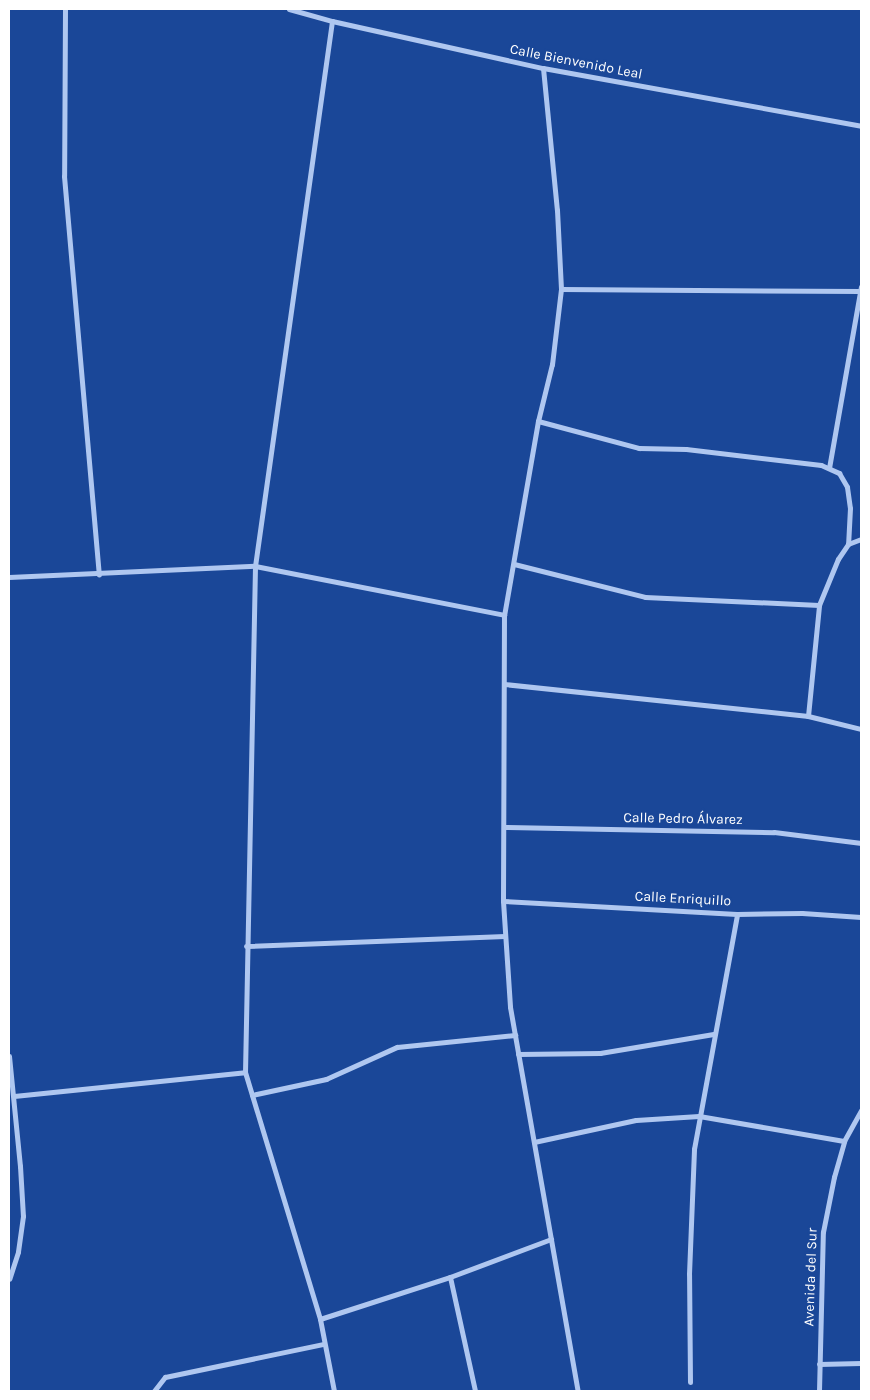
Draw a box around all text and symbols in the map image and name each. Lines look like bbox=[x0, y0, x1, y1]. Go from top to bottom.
street label: Calle Bienvenido Leal bbox=[508, 41, 644, 83]
street label: Calle Pedro Álvarez bbox=[623, 810, 743, 828]
street label: Calle Enriquillo bbox=[634, 888, 732, 910]
street label: Avenida del Sur bbox=[801, 1227, 821, 1327]

